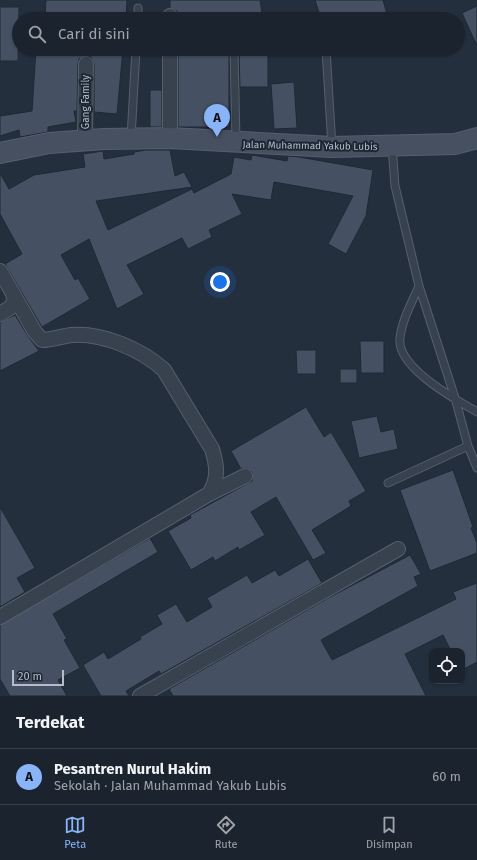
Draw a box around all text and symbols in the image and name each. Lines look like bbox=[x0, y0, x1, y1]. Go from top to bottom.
search box bbox=[12, 12, 465, 56]
icon: search bbox=[26, 23, 48, 45]
text: Cari di sini bbox=[58, 25, 130, 43]
street label: Gang Family bbox=[80, 75, 92, 129]
pin: A bbox=[204, 104, 230, 137]
street label: Jalan Muhammad Yakub Lubis bbox=[242, 139, 378, 153]
your location bbox=[210, 272, 230, 292]
map controls bbox=[429, 648, 465, 684]
button: locate bbox=[429, 648, 465, 684]
scale bar bbox=[12, 668, 64, 687]
text: 20 m bbox=[18, 670, 42, 683]
text: Terdekat bbox=[16, 712, 85, 733]
text: Pesantren Nurul Hakim bbox=[54, 760, 211, 778]
text: A bbox=[25, 769, 33, 784]
text: 60 m bbox=[432, 769, 461, 784]
text: Sekolah · Jalan Muhammad Yakub Lubis bbox=[54, 778, 286, 793]
tab: Peta bbox=[64, 814, 86, 851]
tab: Rute bbox=[215, 814, 238, 851]
tab: Disimpan bbox=[366, 814, 413, 851]

